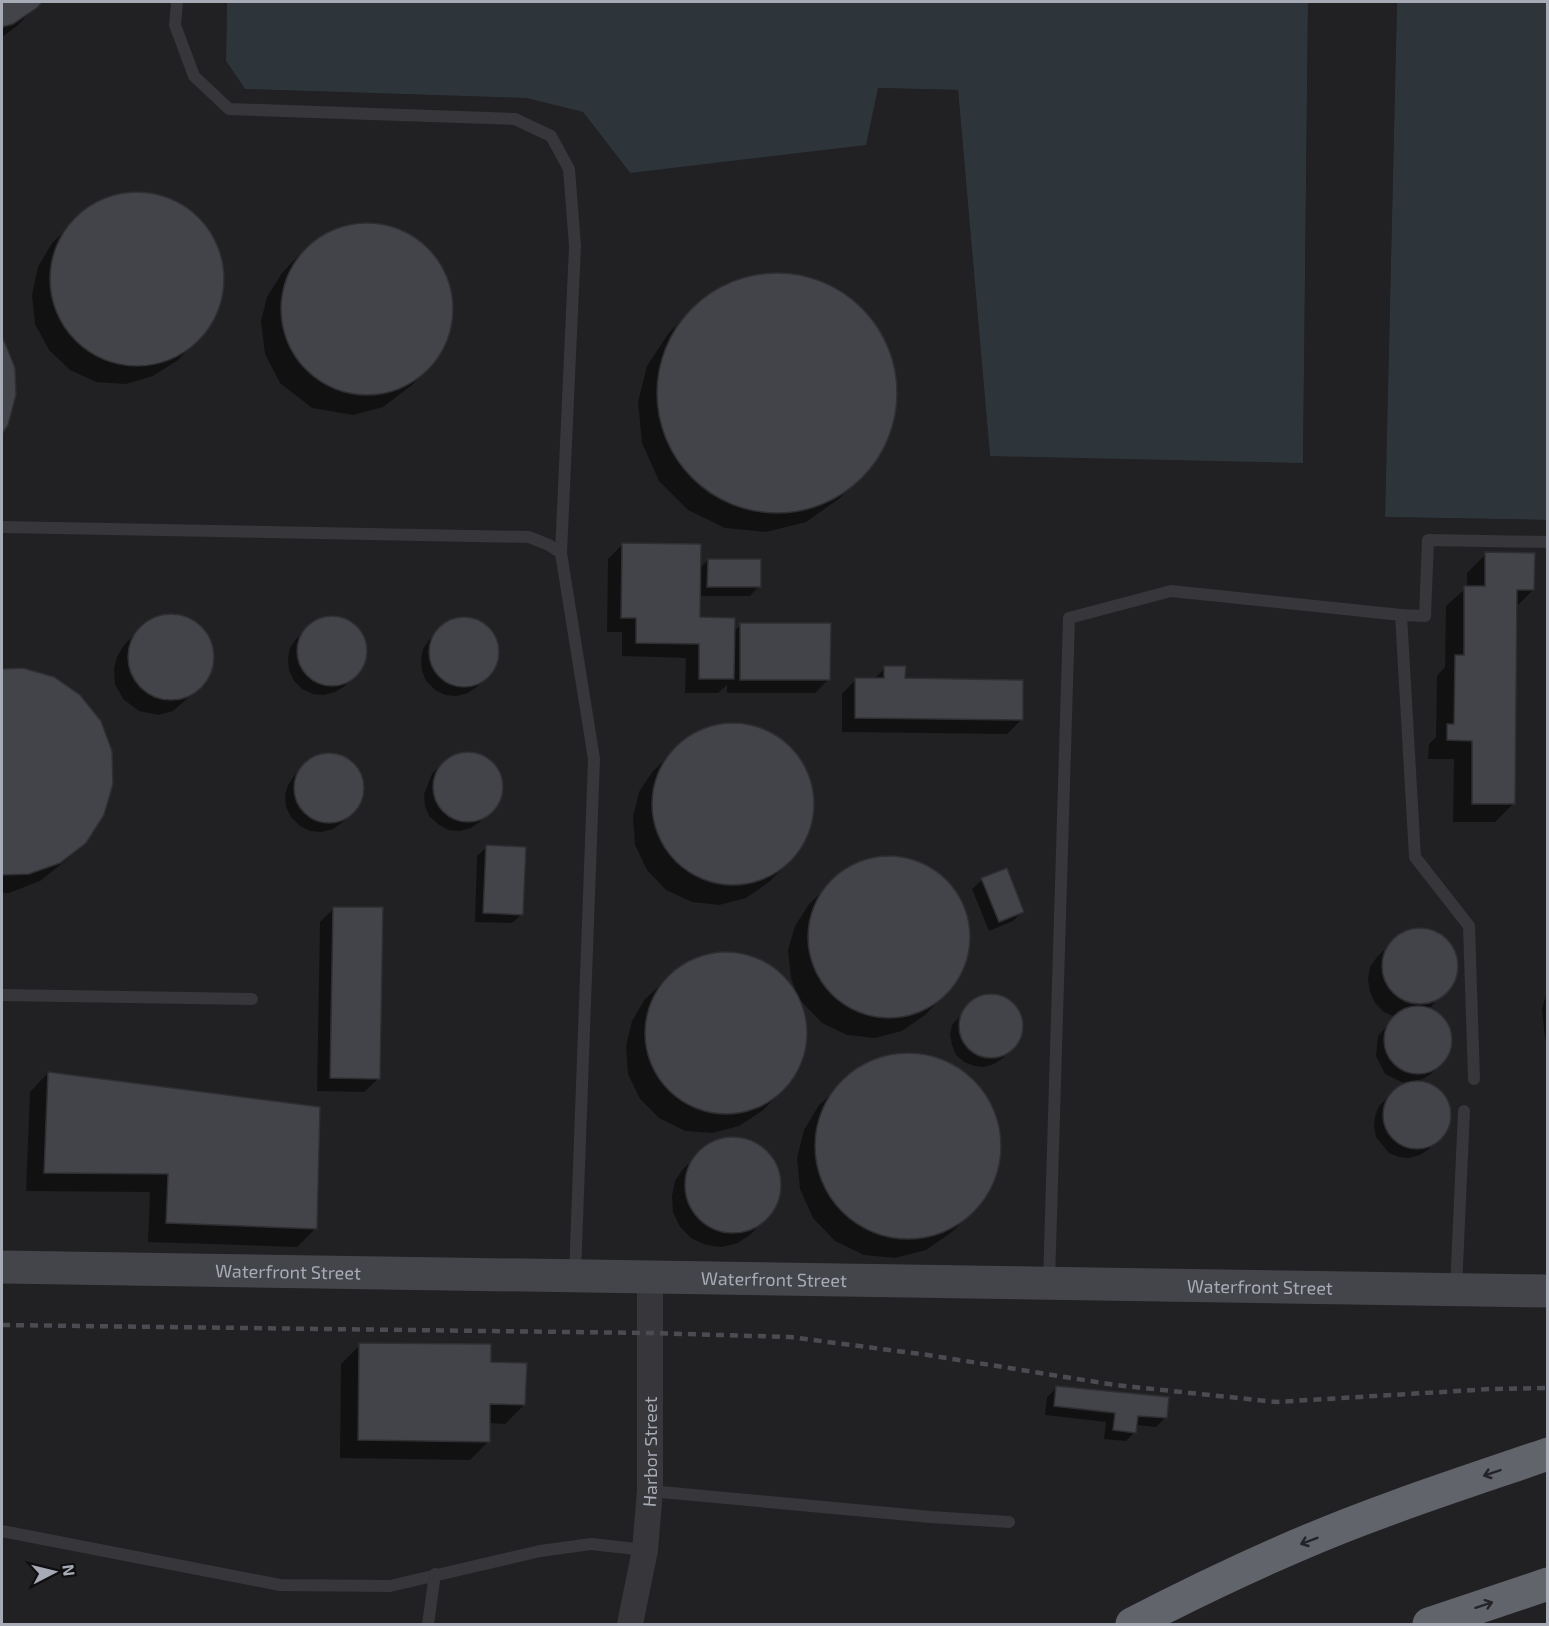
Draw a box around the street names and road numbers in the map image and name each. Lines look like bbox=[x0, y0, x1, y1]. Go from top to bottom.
street label: Waterfront Street bbox=[215, 1259, 361, 1284]
street label: Waterfront Street bbox=[701, 1267, 847, 1291]
street label: Waterfront Street bbox=[1187, 1274, 1333, 1299]
street label: Harbor Street bbox=[638, 1396, 661, 1508]

